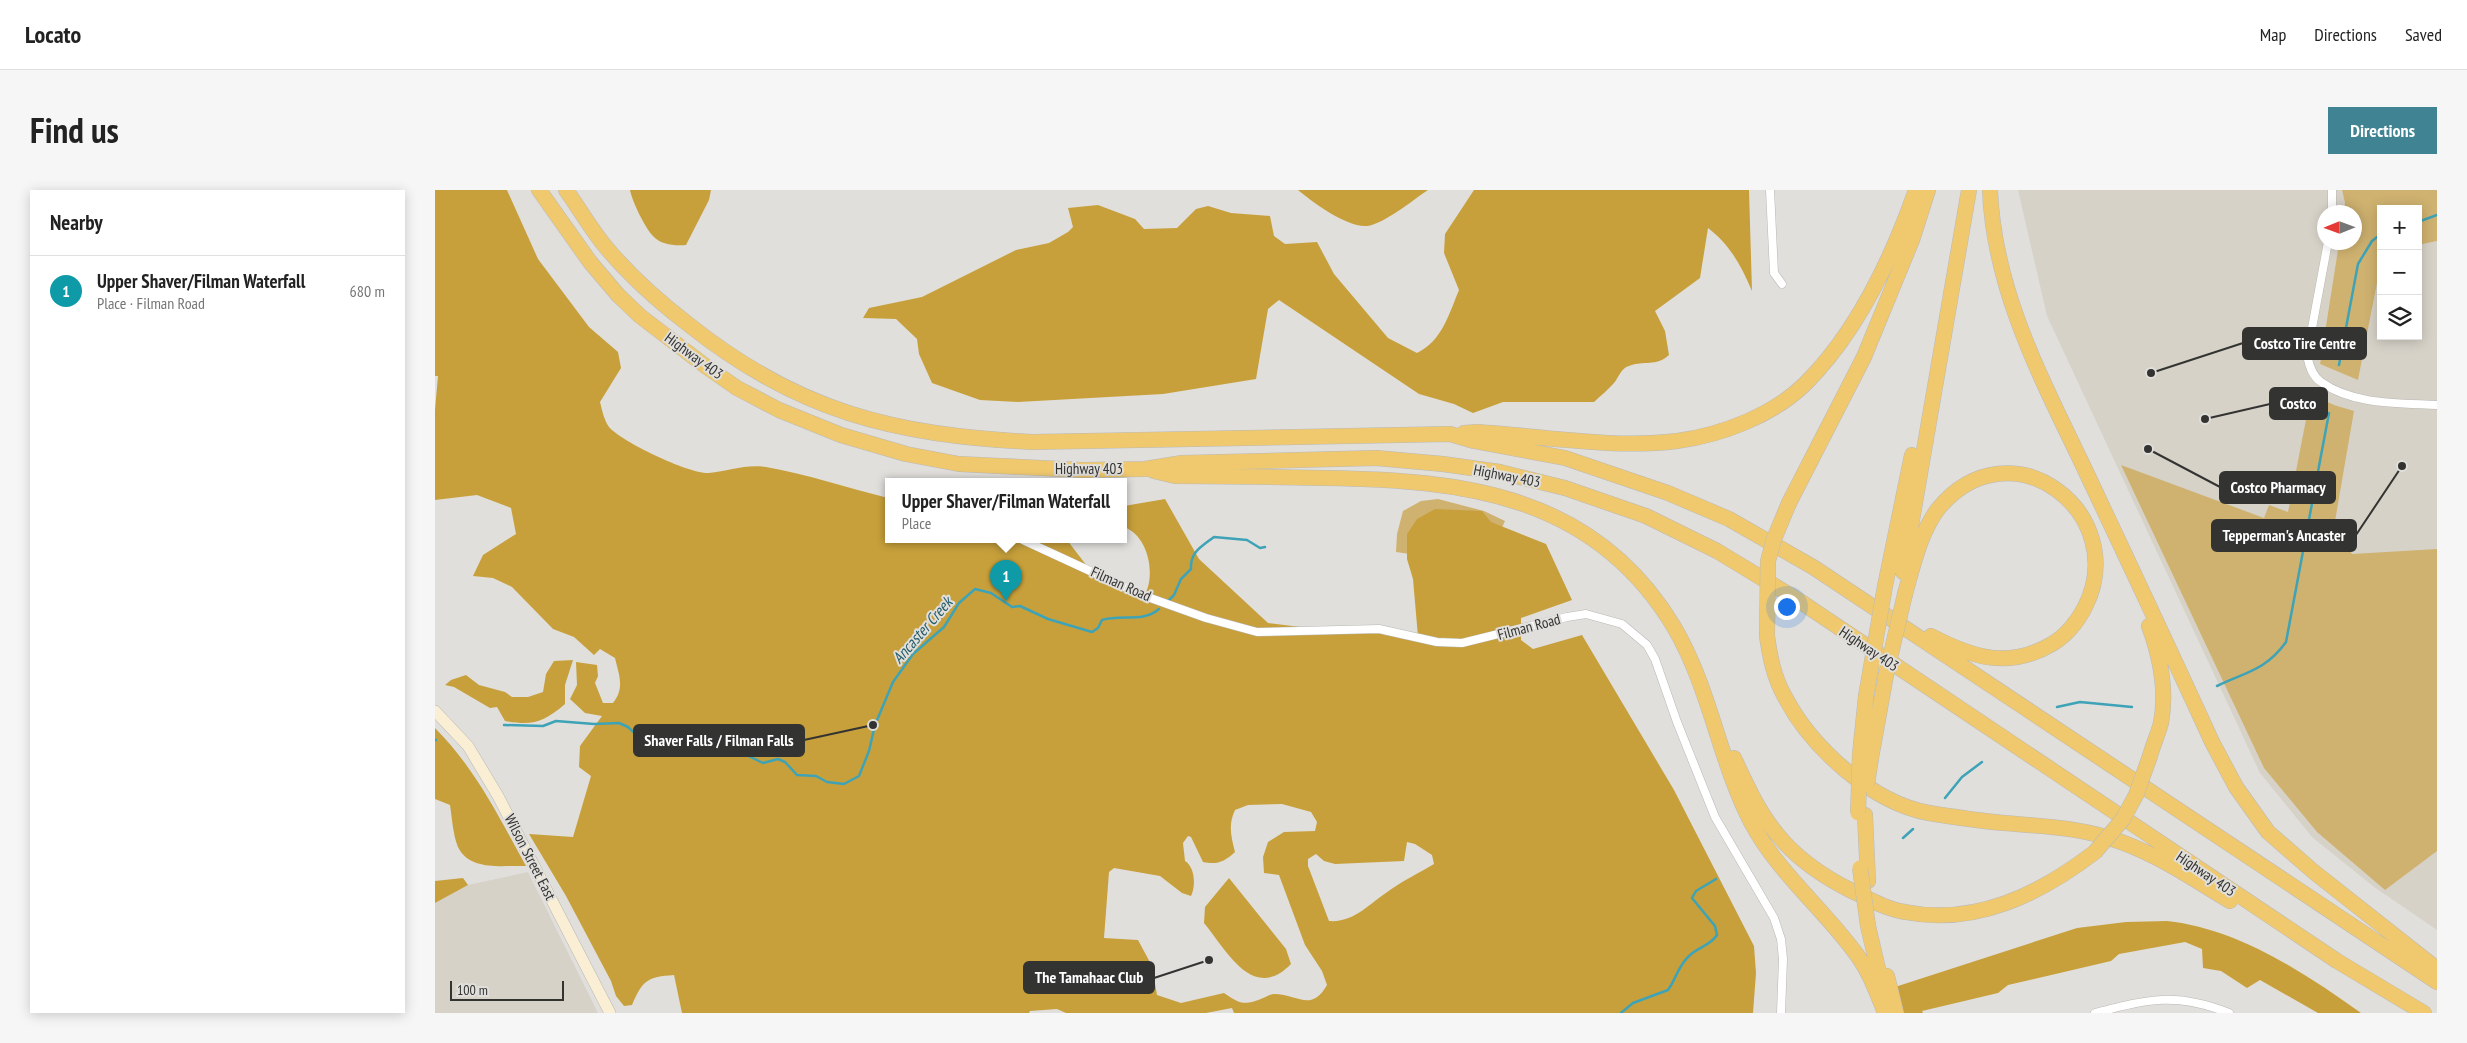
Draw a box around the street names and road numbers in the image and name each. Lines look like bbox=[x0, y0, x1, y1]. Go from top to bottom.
street label: Highway 403 bbox=[661, 328, 727, 383]
street label: Highway 403 bbox=[1055, 459, 1123, 478]
street label: Highway 403 bbox=[1472, 460, 1542, 491]
street label: Filman Road bbox=[1088, 562, 1154, 605]
street label: Filman Road bbox=[1495, 609, 1562, 644]
street label: Highway 403 bbox=[1836, 622, 1903, 675]
street label: Wilson Street East bbox=[501, 811, 560, 903]
street label: Highway 403 bbox=[2173, 847, 2240, 900]

